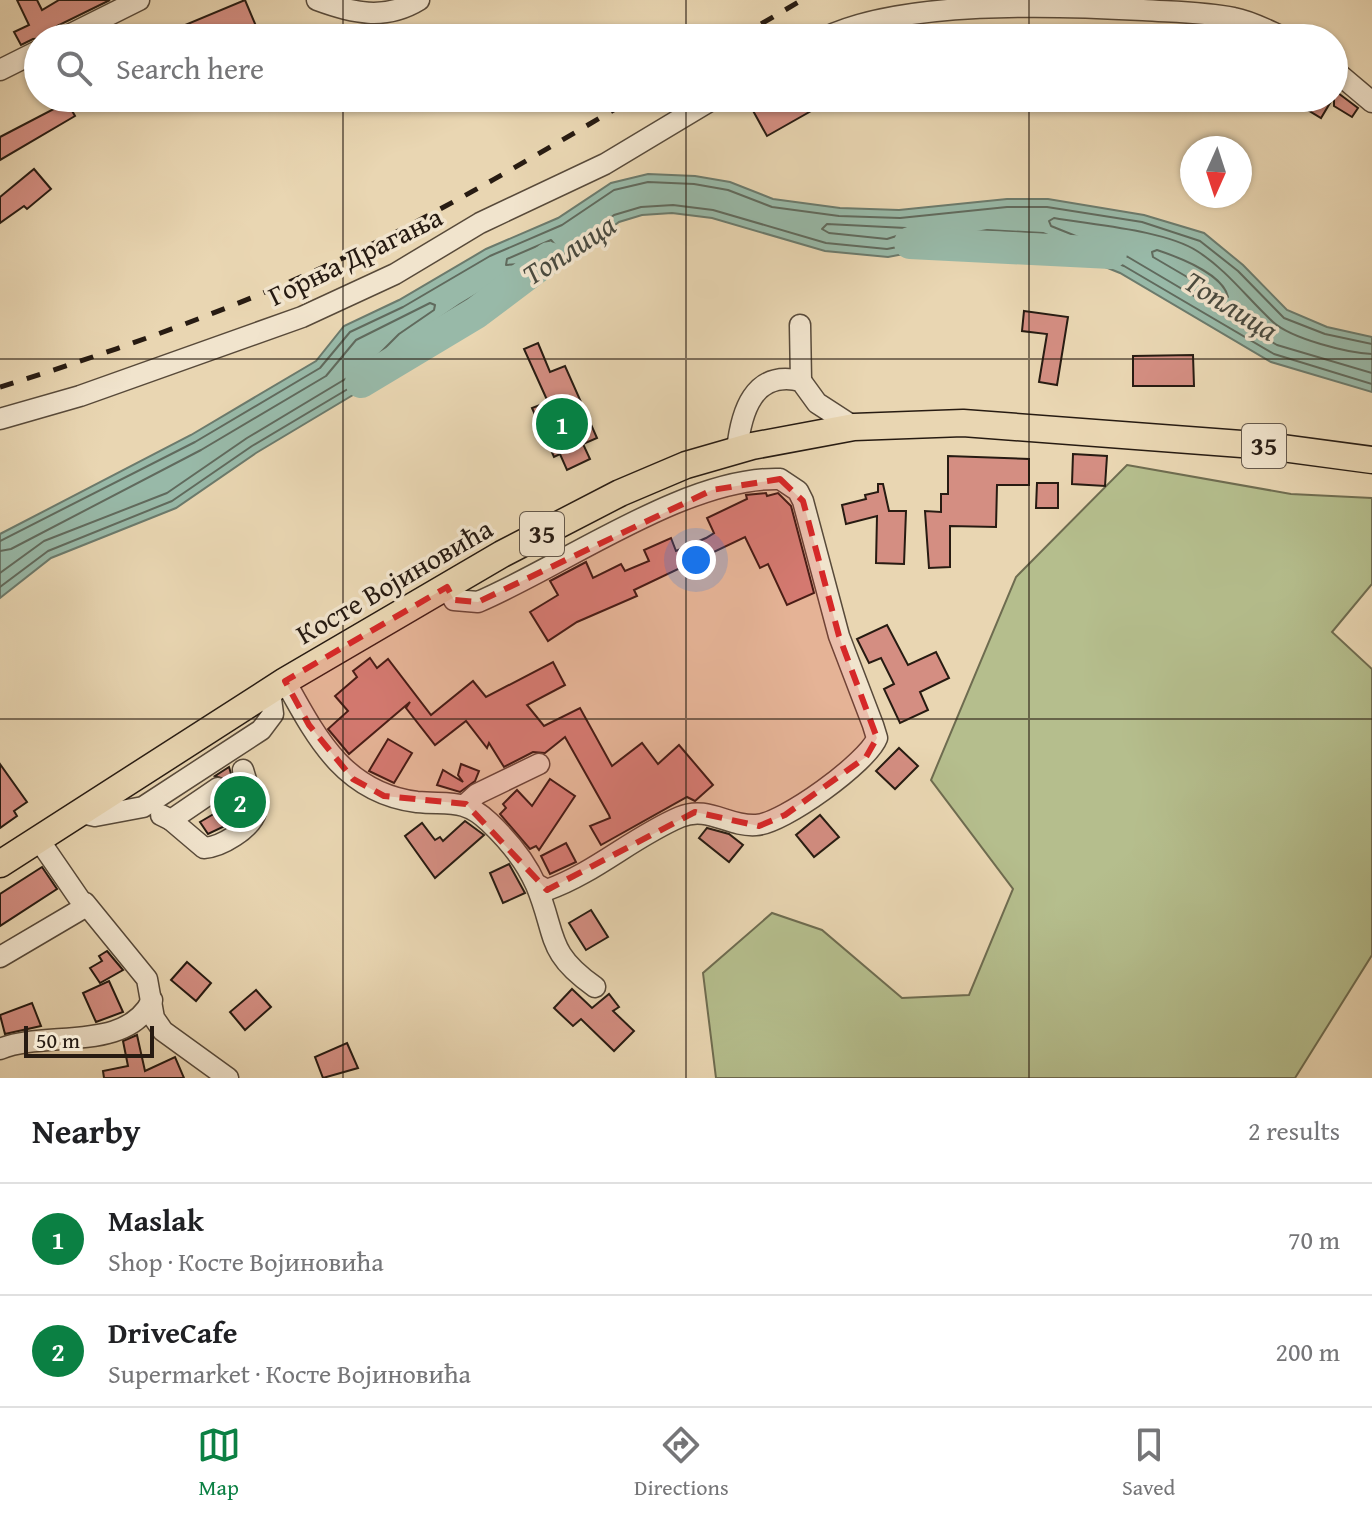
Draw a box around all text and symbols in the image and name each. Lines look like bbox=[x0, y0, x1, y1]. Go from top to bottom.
search box bbox=[24, 24, 1348, 112]
icon: search bbox=[52, 46, 96, 90]
text: Search here bbox=[116, 46, 264, 90]
north arrow bbox=[1180, 136, 1252, 208]
street label: Горња Драгања bbox=[261, 195, 450, 316]
water label: Топлица bbox=[513, 202, 624, 296]
water label: Топлица bbox=[1176, 259, 1287, 351]
pin: 1 bbox=[536, 394, 588, 454]
road number: 35 bbox=[1242, 424, 1286, 468]
street label: Косте Војиновића bbox=[288, 507, 500, 654]
road number: 35 bbox=[520, 512, 564, 556]
your location bbox=[676, 540, 716, 580]
pin: 2 bbox=[214, 772, 266, 832]
scale bar bbox=[24, 1022, 154, 1058]
text: 50 m bbox=[36, 1024, 80, 1056]
text: Nearby bbox=[32, 1106, 141, 1155]
text: 2 results bbox=[1248, 1111, 1340, 1150]
text: Maslak bbox=[108, 1198, 204, 1242]
text: 1 bbox=[51, 1220, 65, 1259]
text: 70 m bbox=[1288, 1220, 1340, 1259]
text: Shop · Косте Војиновића bbox=[108, 1242, 384, 1281]
text: DriveCafe bbox=[108, 1310, 238, 1354]
text: 2 bbox=[51, 1332, 65, 1371]
text: 200 m bbox=[1275, 1332, 1340, 1371]
text: Supermarket · Косте Војиновића bbox=[108, 1354, 471, 1393]
tab: Map bbox=[197, 1423, 241, 1503]
tab: Directions bbox=[634, 1423, 729, 1503]
tab: Saved bbox=[1122, 1423, 1175, 1503]

